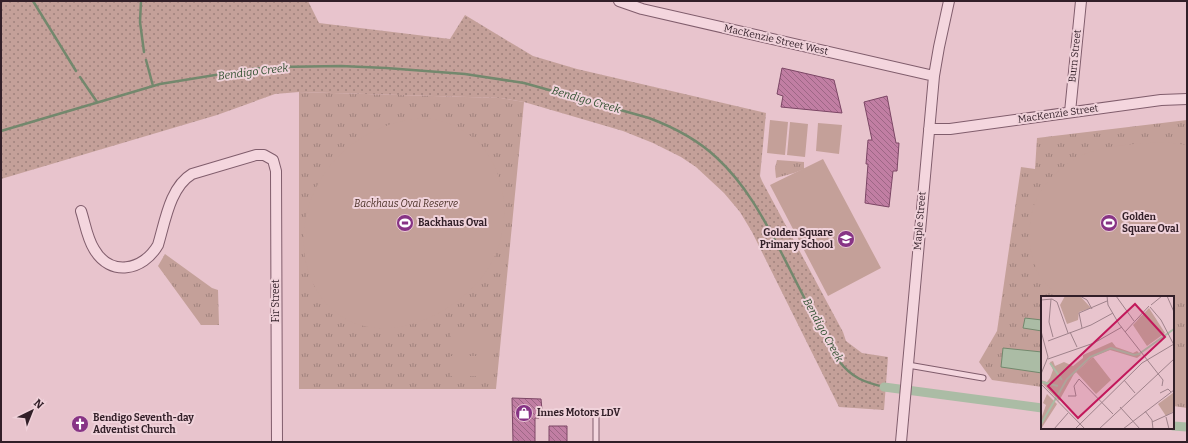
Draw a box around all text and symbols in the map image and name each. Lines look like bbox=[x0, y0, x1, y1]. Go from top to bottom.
street label: MacKenzie Street West bbox=[723, 22, 830, 58]
street label: Burn Street bbox=[1066, 28, 1084, 83]
water label: Bendigo Creek bbox=[217, 61, 290, 83]
water label: Bendigo Creek bbox=[550, 84, 623, 116]
street label: MacKenzie Street bbox=[1017, 102, 1099, 126]
street label: Maple Street bbox=[911, 191, 929, 251]
park label: Backhaus Oval Reserve bbox=[354, 198, 458, 210]
place label: Golden Square Oval bbox=[1122, 211, 1179, 235]
sports icon: Backhaus Oval bbox=[395, 213, 415, 233]
sports icon: Golden Square Oval bbox=[1099, 213, 1119, 233]
place label: Backhaus Oval bbox=[418, 217, 487, 229]
place label: Golden Square Primary School bbox=[760, 227, 833, 251]
school or university icon: Golden Square Primary School bbox=[836, 229, 856, 249]
street label: Fir Street bbox=[270, 279, 282, 323]
water label: Bendigo Creek bbox=[800, 296, 846, 365]
inset map bbox=[1041, 296, 1174, 429]
north arrow bbox=[12, 391, 52, 431]
text: N bbox=[31, 396, 46, 412]
shop icon: Innes Motors LDV bbox=[514, 403, 534, 423]
place label: Innes Motors LDV bbox=[537, 407, 621, 419]
place label: Bendigo Seventh-day Adventist Church bbox=[93, 412, 194, 436]
church icon: Bendigo Seventh-day Adventist Church bbox=[70, 414, 90, 434]

